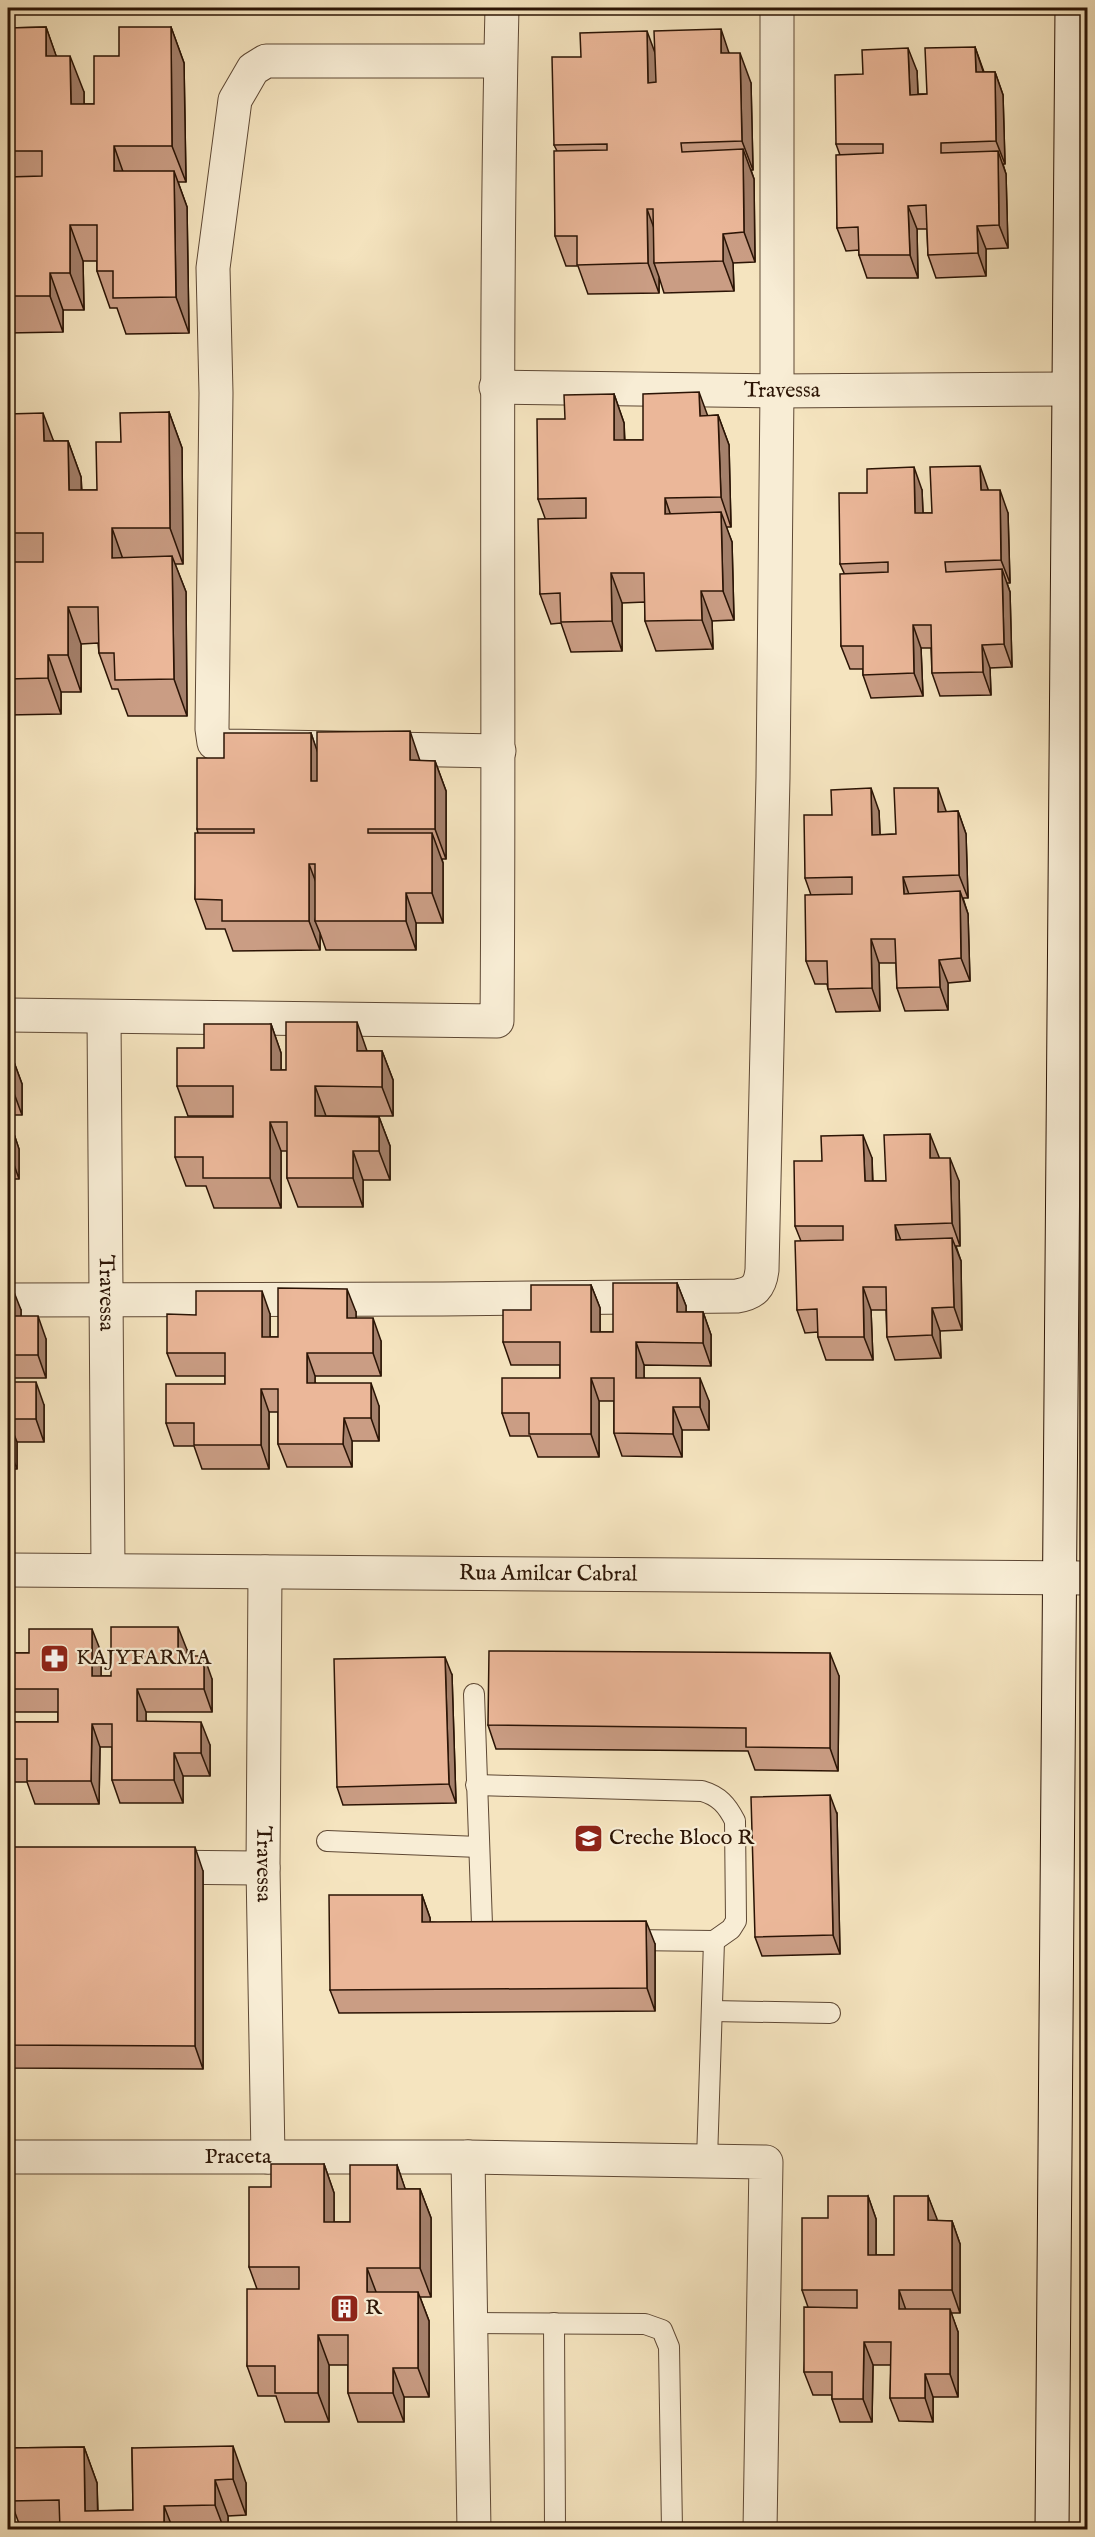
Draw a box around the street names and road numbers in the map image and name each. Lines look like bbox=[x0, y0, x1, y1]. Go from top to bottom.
street label: Travessa bbox=[744, 377, 821, 405]
street label: Travessa bbox=[92, 1255, 120, 1332]
street label: Rua Amilcar Cabral bbox=[459, 1559, 637, 1589]
street label: Travessa bbox=[249, 1826, 278, 1903]
street label: Praceta bbox=[205, 2143, 272, 2171]

